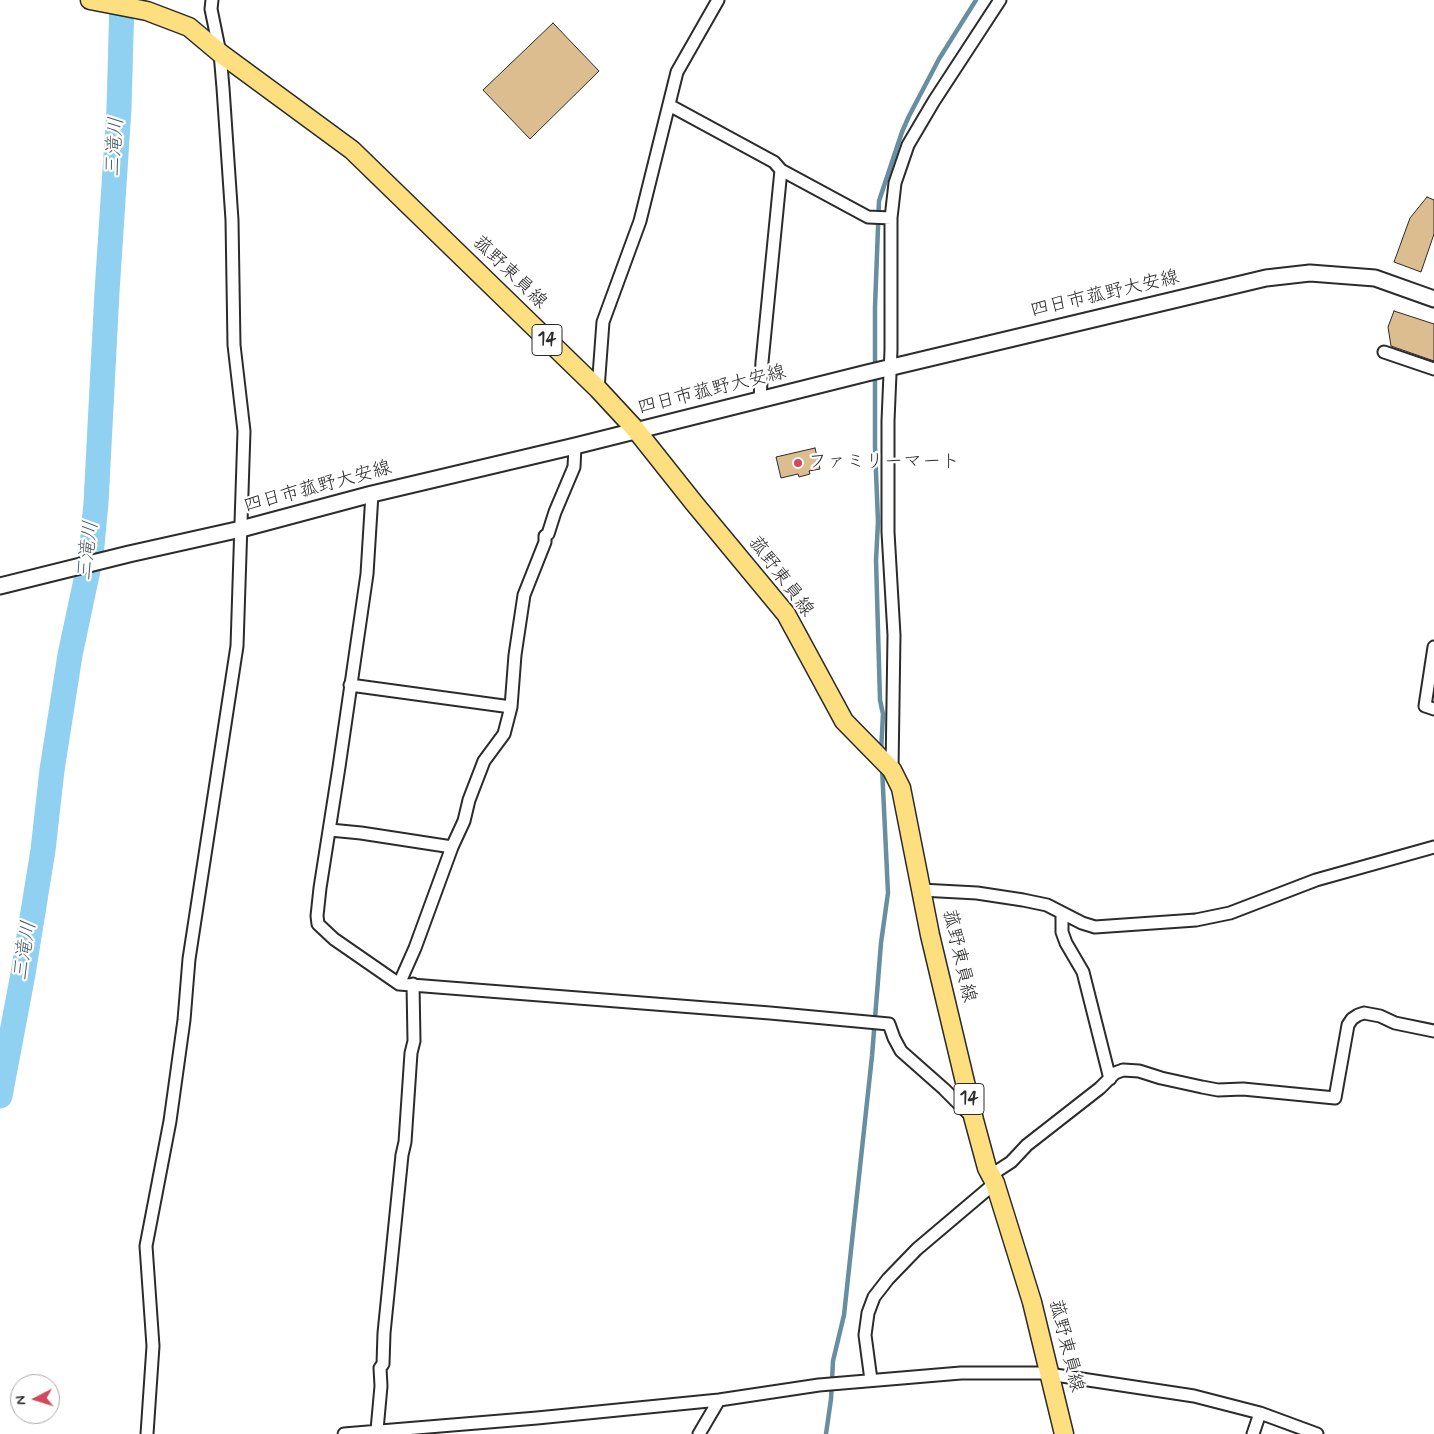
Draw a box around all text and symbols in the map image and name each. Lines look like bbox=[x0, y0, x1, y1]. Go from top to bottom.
water label: 三滝川 bbox=[102, 116, 130, 178]
street label: 菰野東員線 bbox=[467, 232, 551, 314]
street label: 四日市菰野大安線 bbox=[1028, 267, 1182, 323]
road number: 14 bbox=[532, 324, 562, 356]
street label: 四日市菰野大安線 bbox=[635, 362, 789, 420]
place label: ファミリーマート bbox=[808, 452, 960, 474]
street label: 四日市菰野大安線 bbox=[242, 457, 394, 519]
marker: ファミリーマート bbox=[792, 457, 804, 469]
water label: 三滝川 bbox=[73, 520, 105, 582]
street label: 菰野東員線 bbox=[742, 532, 818, 622]
street label: 菰野東員線 bbox=[936, 907, 980, 1005]
water label: 三滝川 bbox=[9, 919, 43, 983]
road number: 14 bbox=[954, 1084, 984, 1114]
street label: 菰野東員線 bbox=[1042, 1297, 1088, 1395]
north arrow bbox=[10, 1374, 60, 1424]
text: N bbox=[12, 1395, 30, 1406]

